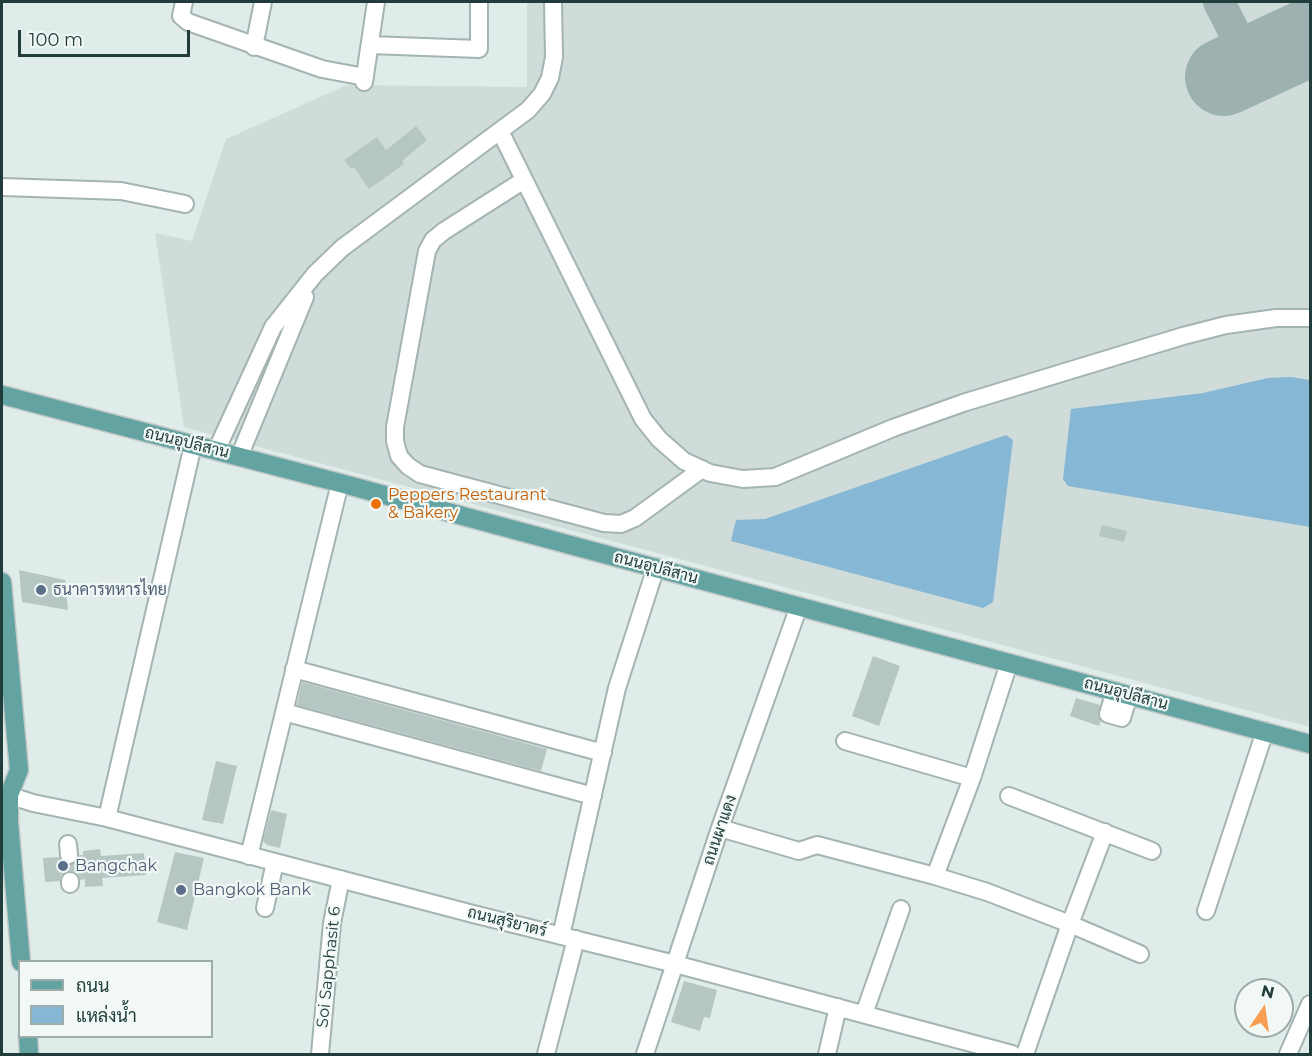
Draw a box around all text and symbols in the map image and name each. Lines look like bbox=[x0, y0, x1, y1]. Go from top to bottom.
scale bar bbox=[21, 18, 194, 56]
text: 100 m bbox=[29, 29, 83, 51]
street label: ถนนอุปลีสาน bbox=[143, 423, 231, 463]
place label: Peppers Restaurant & Bakery bbox=[388, 485, 547, 523]
marker: Peppers Restaurant & Bakery bbox=[369, 497, 383, 511]
street label: ถนนอุปลีสาน bbox=[612, 548, 700, 588]
place label: ธนาคารทหารไทย bbox=[53, 580, 167, 600]
marker: ธนาคารทหารไทย bbox=[34, 583, 48, 597]
street label: ถนนอุปลีสาน bbox=[1082, 674, 1170, 714]
street label: ถนนผาแดง bbox=[699, 792, 741, 868]
place label: Bangchak bbox=[75, 856, 157, 876]
marker: Bangchak bbox=[56, 859, 70, 873]
place label: Bangkok Bank bbox=[193, 880, 311, 900]
marker: Bangkok Bank bbox=[174, 883, 188, 897]
street label: ถนนสุริยาตร์ bbox=[465, 903, 549, 941]
street label: Soi Sapphasit 6 bbox=[313, 905, 345, 1029]
legend bbox=[18, 960, 213, 1038]
text: ถนน bbox=[76, 975, 109, 997]
north arrow bbox=[1234, 978, 1294, 1038]
text: N bbox=[1259, 981, 1276, 1003]
text: แหล่งน้ำ bbox=[76, 1005, 137, 1027]

